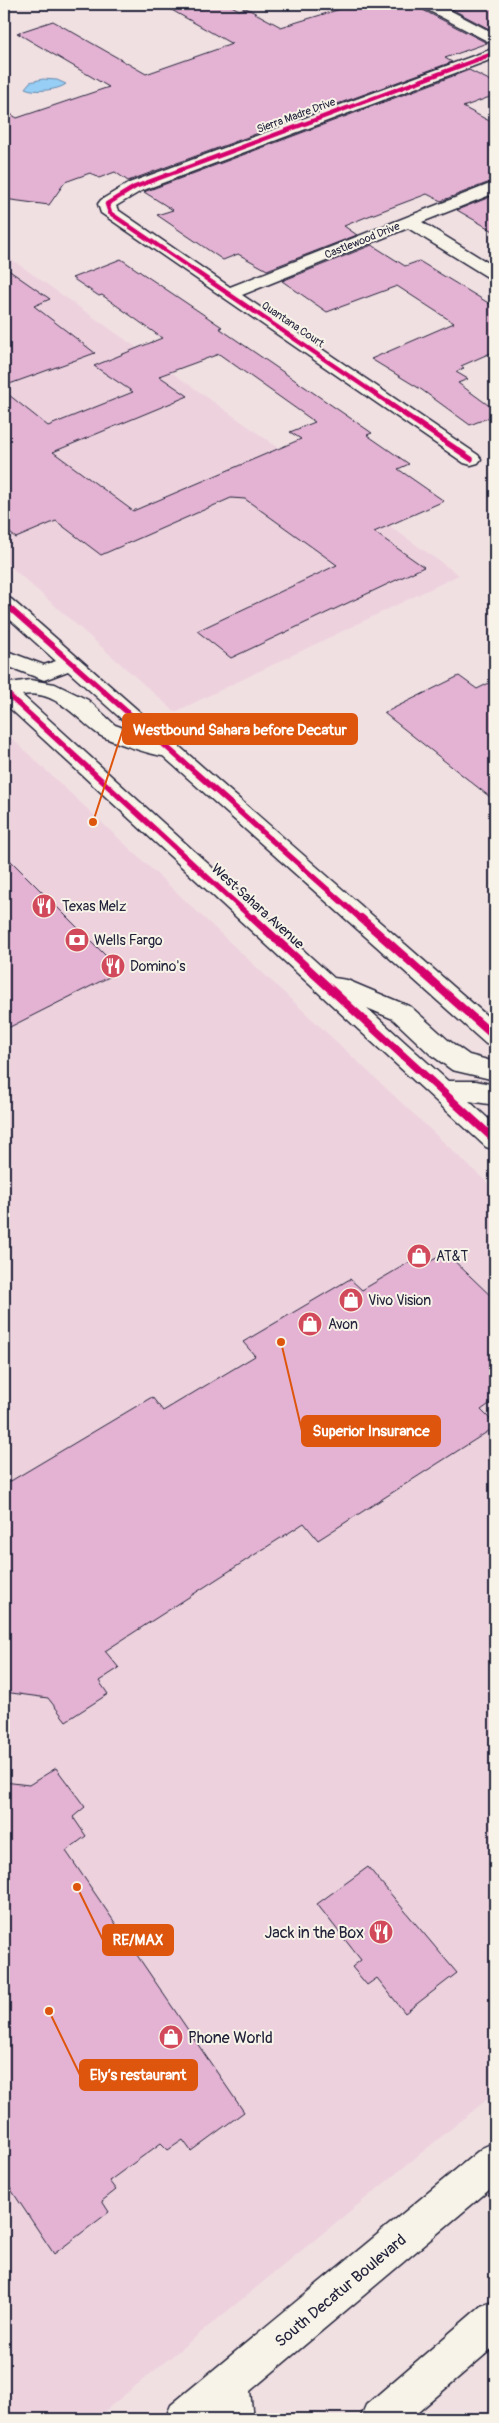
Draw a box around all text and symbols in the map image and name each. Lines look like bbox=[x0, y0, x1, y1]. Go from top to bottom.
street label: Sierra Madre Drive bbox=[255, 95, 338, 136]
street label: Castlewood Drive bbox=[323, 219, 402, 261]
street label: Quantana Court bbox=[259, 299, 327, 350]
callout: Westbound Sahara before Decatur bbox=[123, 714, 357, 744]
text: Westbound Sahara before Decatur bbox=[133, 721, 348, 740]
street label: West Sahara Avenue bbox=[208, 860, 308, 953]
restaurant icon: Texas Melz bbox=[31, 893, 57, 919]
place label: Texas Melz bbox=[62, 898, 126, 915]
bank icon: Wells Fargo bbox=[64, 927, 90, 953]
place label: Wells Fargo bbox=[94, 932, 163, 949]
restaurant icon: Domino's bbox=[100, 953, 126, 979]
place label: Domino's bbox=[130, 958, 186, 975]
shop icon: AT&T bbox=[406, 1243, 432, 1269]
place label: AT&T bbox=[436, 1248, 468, 1265]
shop icon: Vivo Vision bbox=[338, 1287, 364, 1313]
place label: Vivo Vision bbox=[368, 1292, 431, 1309]
shop icon: Avon bbox=[297, 1311, 323, 1337]
place label: Avon bbox=[328, 1316, 358, 1333]
callout: Superior Insurance bbox=[302, 1416, 440, 1446]
text: Superior Insurance bbox=[312, 1422, 430, 1441]
restaurant icon: Jack in the Box bbox=[368, 1919, 394, 1945]
place label: Jack in the Box bbox=[265, 1923, 364, 1943]
callout: RE/MAX bbox=[103, 1925, 173, 1955]
text: RE/MAX bbox=[113, 1931, 163, 1950]
shop icon: Phone World bbox=[158, 2024, 184, 2050]
place label: Phone World bbox=[188, 2028, 273, 2048]
callout: Ely’s restaurant bbox=[80, 2060, 197, 2090]
text: Ely’s restaurant bbox=[90, 2066, 187, 2085]
street label: South Decatur Boulevard bbox=[271, 2230, 410, 2352]

